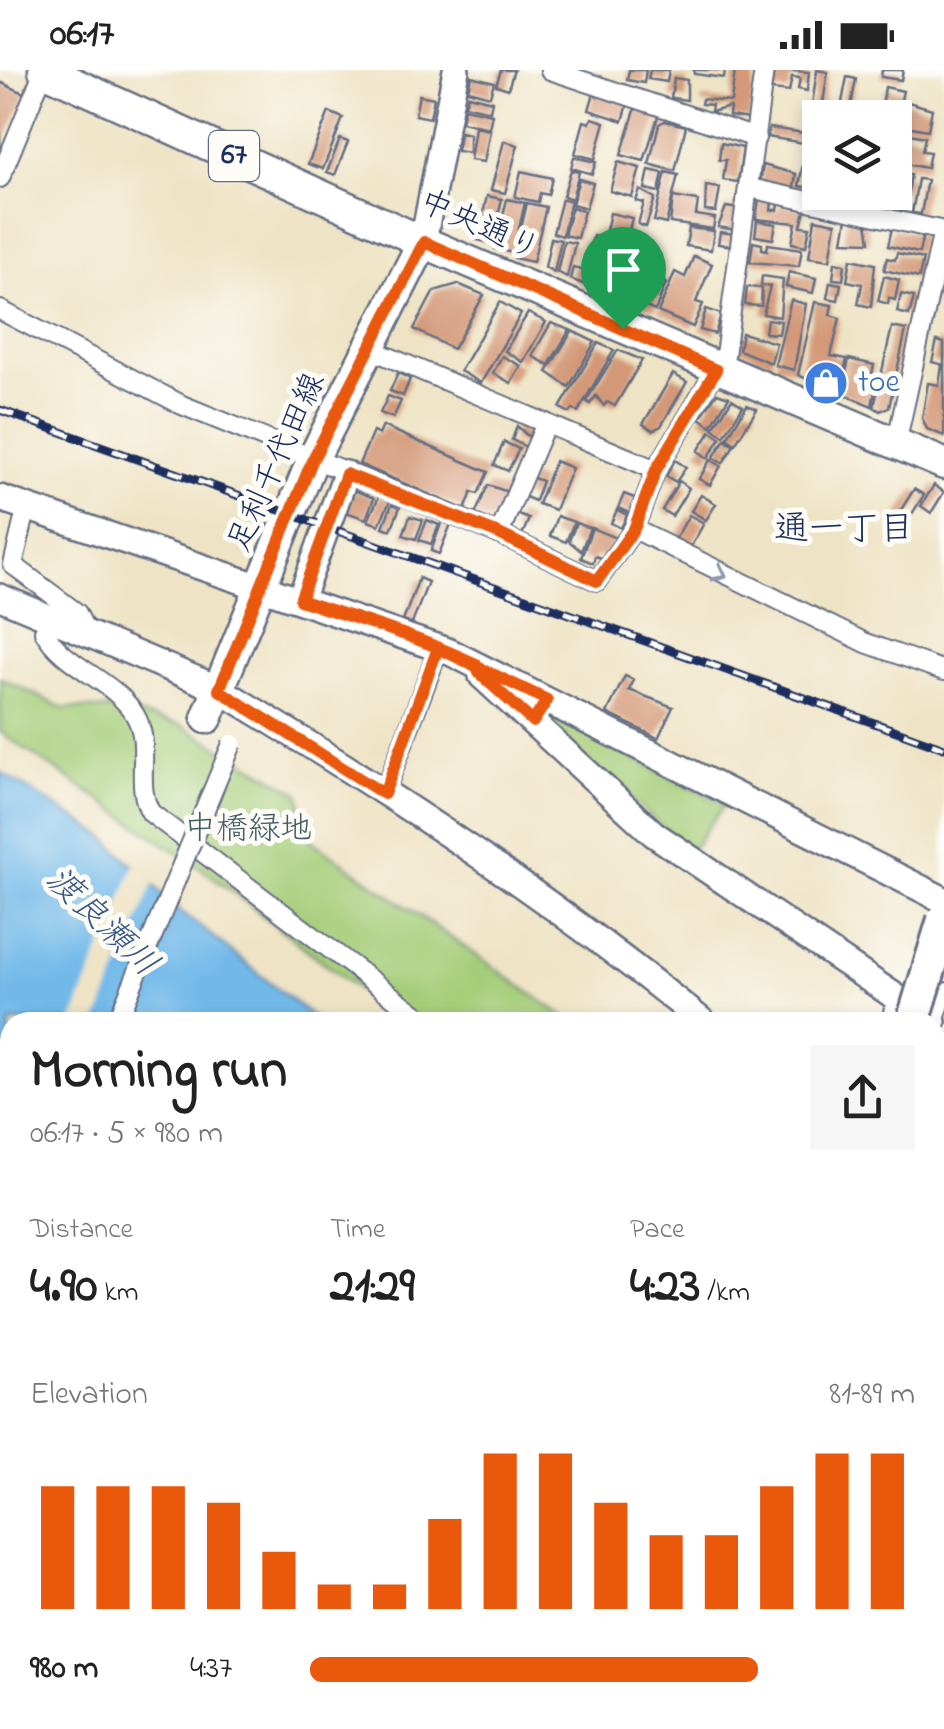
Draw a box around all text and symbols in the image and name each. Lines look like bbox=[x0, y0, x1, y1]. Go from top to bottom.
text: 06:17 bbox=[50, 7, 114, 63]
map controls bbox=[802, 100, 912, 210]
button: layers bbox=[802, 100, 912, 210]
road number: 67 bbox=[209, 131, 259, 181]
street label: 中央通り bbox=[411, 179, 547, 275]
pin bbox=[581, 227, 666, 330]
icon: arrive bbox=[596, 242, 651, 297]
shop icon: toe bbox=[803, 360, 849, 406]
place label: toe bbox=[858, 360, 900, 407]
street label: 足利千代田線 bbox=[217, 366, 339, 560]
district label: 通一丁目 bbox=[774, 505, 914, 556]
one-way arrow bbox=[710, 562, 728, 581]
park label: 中橋緑地 bbox=[184, 807, 312, 854]
water label: 渡良瀬川 bbox=[33, 856, 169, 990]
text: Morning run bbox=[30, 1033, 287, 1113]
button: share bbox=[810, 1045, 915, 1150]
text: 06:17 · 5 × 980 m bbox=[30, 1111, 223, 1158]
text: Distance bbox=[30, 1210, 133, 1251]
text: Time bbox=[330, 1210, 385, 1251]
text: Pace bbox=[630, 1210, 685, 1251]
text: 4.90 bbox=[30, 1251, 97, 1324]
text: 21:29 bbox=[330, 1251, 415, 1324]
text: 4:23 bbox=[630, 1251, 700, 1324]
text: km bbox=[97, 1273, 138, 1314]
text: /km bbox=[700, 1273, 750, 1314]
text: Elevation bbox=[30, 1372, 148, 1419]
text: 81–89 m bbox=[829, 1372, 915, 1419]
text: 980 m bbox=[30, 1646, 98, 1693]
text: 4:37 bbox=[190, 1646, 232, 1693]

